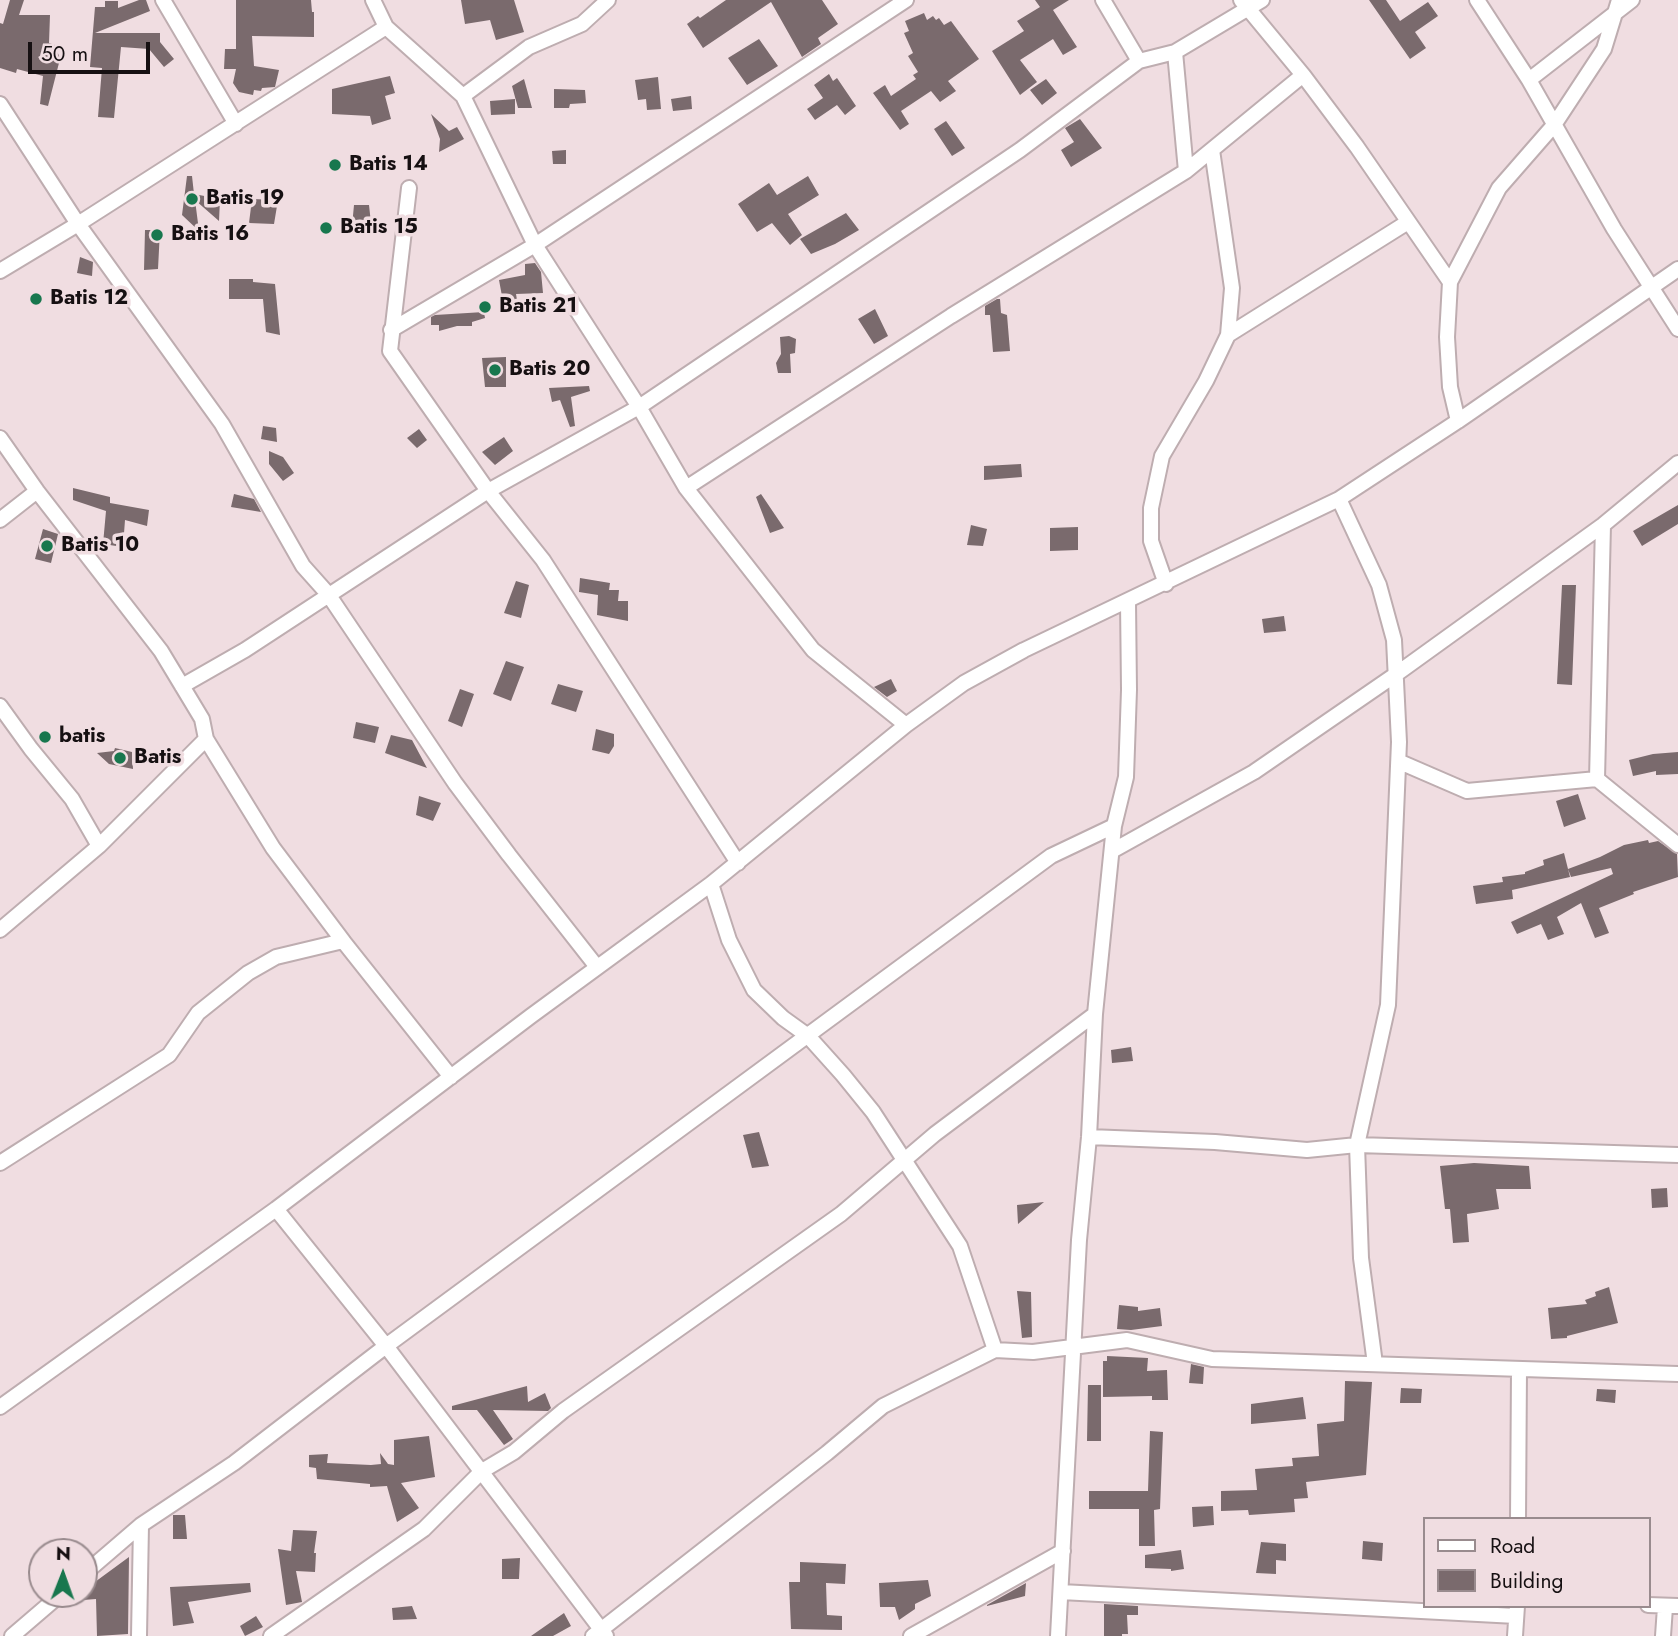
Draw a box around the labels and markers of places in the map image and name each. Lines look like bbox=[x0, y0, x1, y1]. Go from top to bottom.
place label: Batis 14 bbox=[349, 152, 428, 178]
marker: Batis 14 bbox=[327, 157, 343, 173]
place label: Batis 19 bbox=[206, 186, 284, 212]
marker: Batis 19 bbox=[184, 191, 200, 207]
place label: Batis 15 bbox=[340, 215, 418, 241]
marker: Batis 15 bbox=[318, 220, 334, 236]
place label: Batis 16 bbox=[171, 222, 249, 248]
marker: Batis 16 bbox=[149, 227, 165, 243]
place label: Batis 12 bbox=[50, 286, 128, 312]
marker: Batis 12 bbox=[28, 291, 44, 307]
place label: Batis 21 bbox=[499, 294, 577, 320]
marker: Batis 21 bbox=[477, 299, 493, 315]
place label: Batis 20 bbox=[509, 357, 590, 383]
marker: Batis 20 bbox=[487, 362, 503, 378]
place label: Batis 10 bbox=[61, 533, 139, 559]
marker: Batis 10 bbox=[39, 538, 55, 554]
place label: batis bbox=[59, 724, 105, 750]
marker: batis bbox=[37, 729, 53, 745]
place label: Batis bbox=[134, 745, 181, 771]
marker: Batis bbox=[112, 750, 128, 766]

